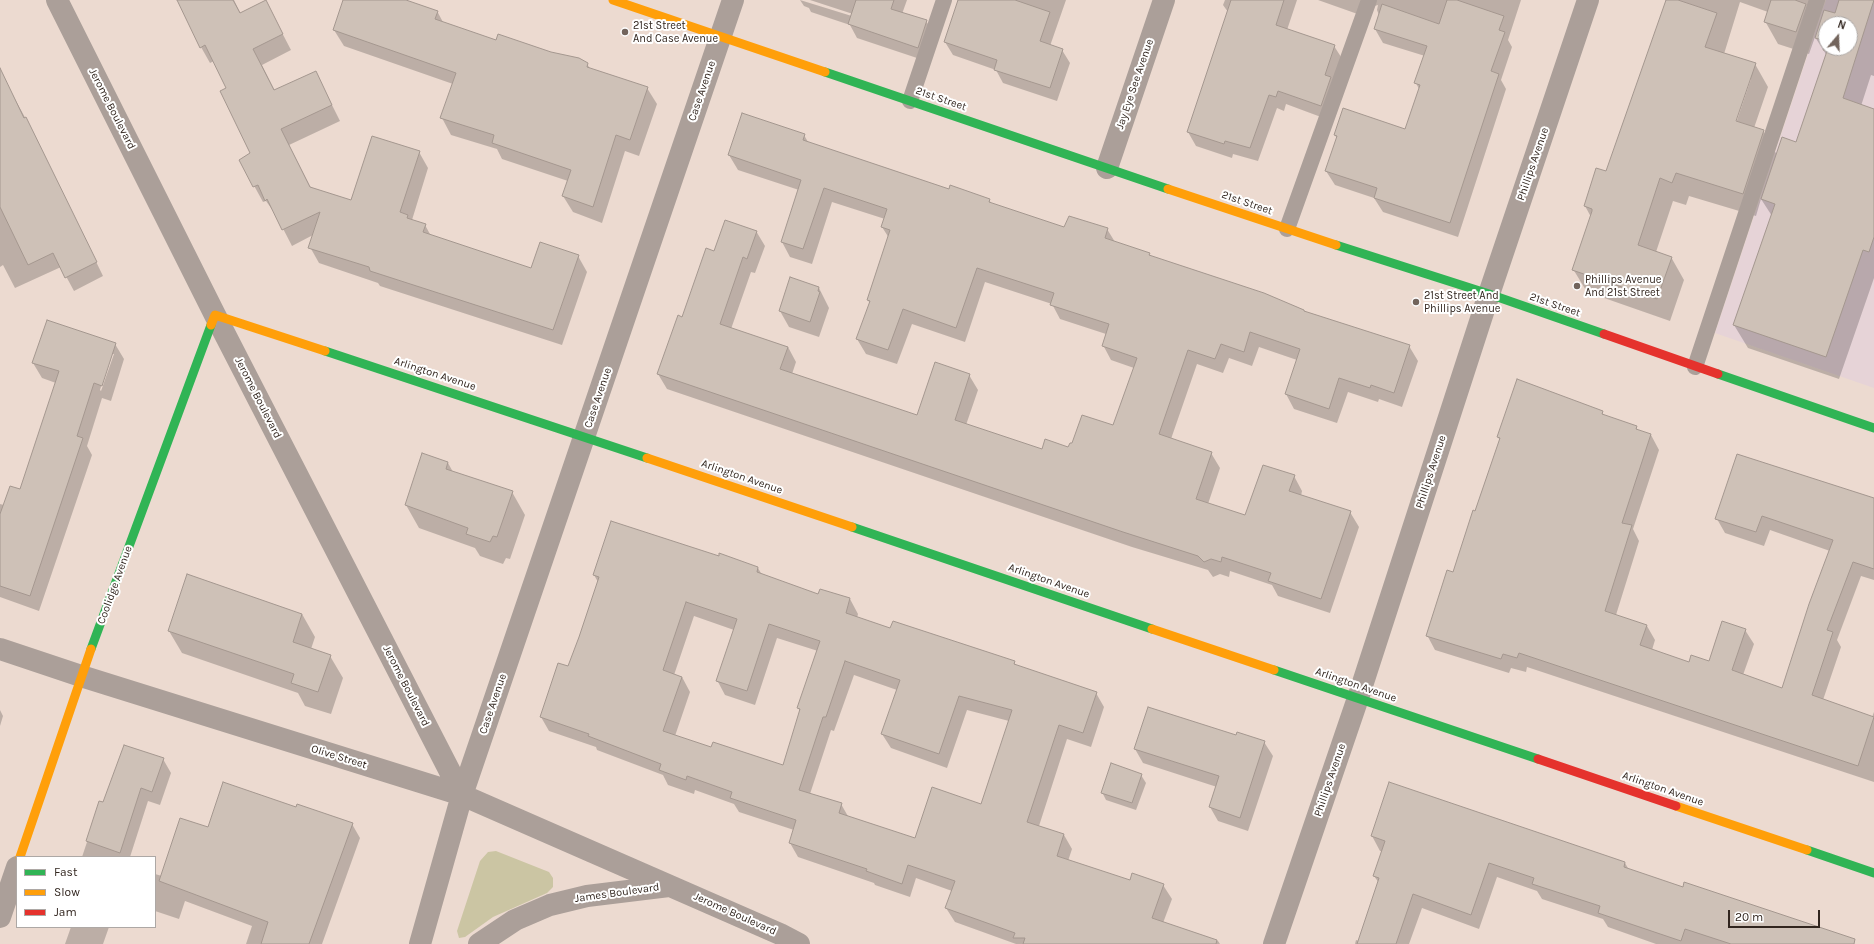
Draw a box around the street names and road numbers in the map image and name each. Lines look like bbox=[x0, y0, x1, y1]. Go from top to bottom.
street label: Jay Eye See Avenue bbox=[1113, 37, 1157, 131]
street label: Case Avenue bbox=[685, 59, 719, 123]
street label: Jerome Boulevard bbox=[86, 66, 138, 152]
street label: 21st Street bbox=[914, 84, 968, 114]
street label: Phillips Avenue bbox=[1514, 126, 1552, 202]
street label: 21st Street bbox=[1220, 188, 1274, 218]
street label: 21st Street bbox=[1528, 290, 1582, 320]
street label: Jerome Boulevard bbox=[232, 355, 284, 441]
street label: Arlington Avenue bbox=[392, 355, 478, 393]
street label: Case Avenue bbox=[581, 366, 615, 430]
street label: Phillips Avenue bbox=[1413, 434, 1449, 510]
street label: Arlington Avenue bbox=[700, 457, 784, 497]
street label: Coolidge Avenue bbox=[95, 544, 135, 626]
street label: Arlington Avenue bbox=[1007, 561, 1091, 601]
street label: Jerome Boulevard bbox=[380, 643, 432, 729]
street label: Arlington Avenue bbox=[1314, 665, 1398, 705]
street label: Case Avenue bbox=[476, 672, 510, 736]
street label: Olive Street bbox=[310, 742, 368, 772]
street label: Phillips Avenue bbox=[1311, 742, 1349, 818]
street label: Arlington Avenue bbox=[1621, 769, 1705, 809]
street label: James Boulevard bbox=[574, 881, 660, 905]
street label: Jerome Boulevard bbox=[692, 890, 778, 938]

